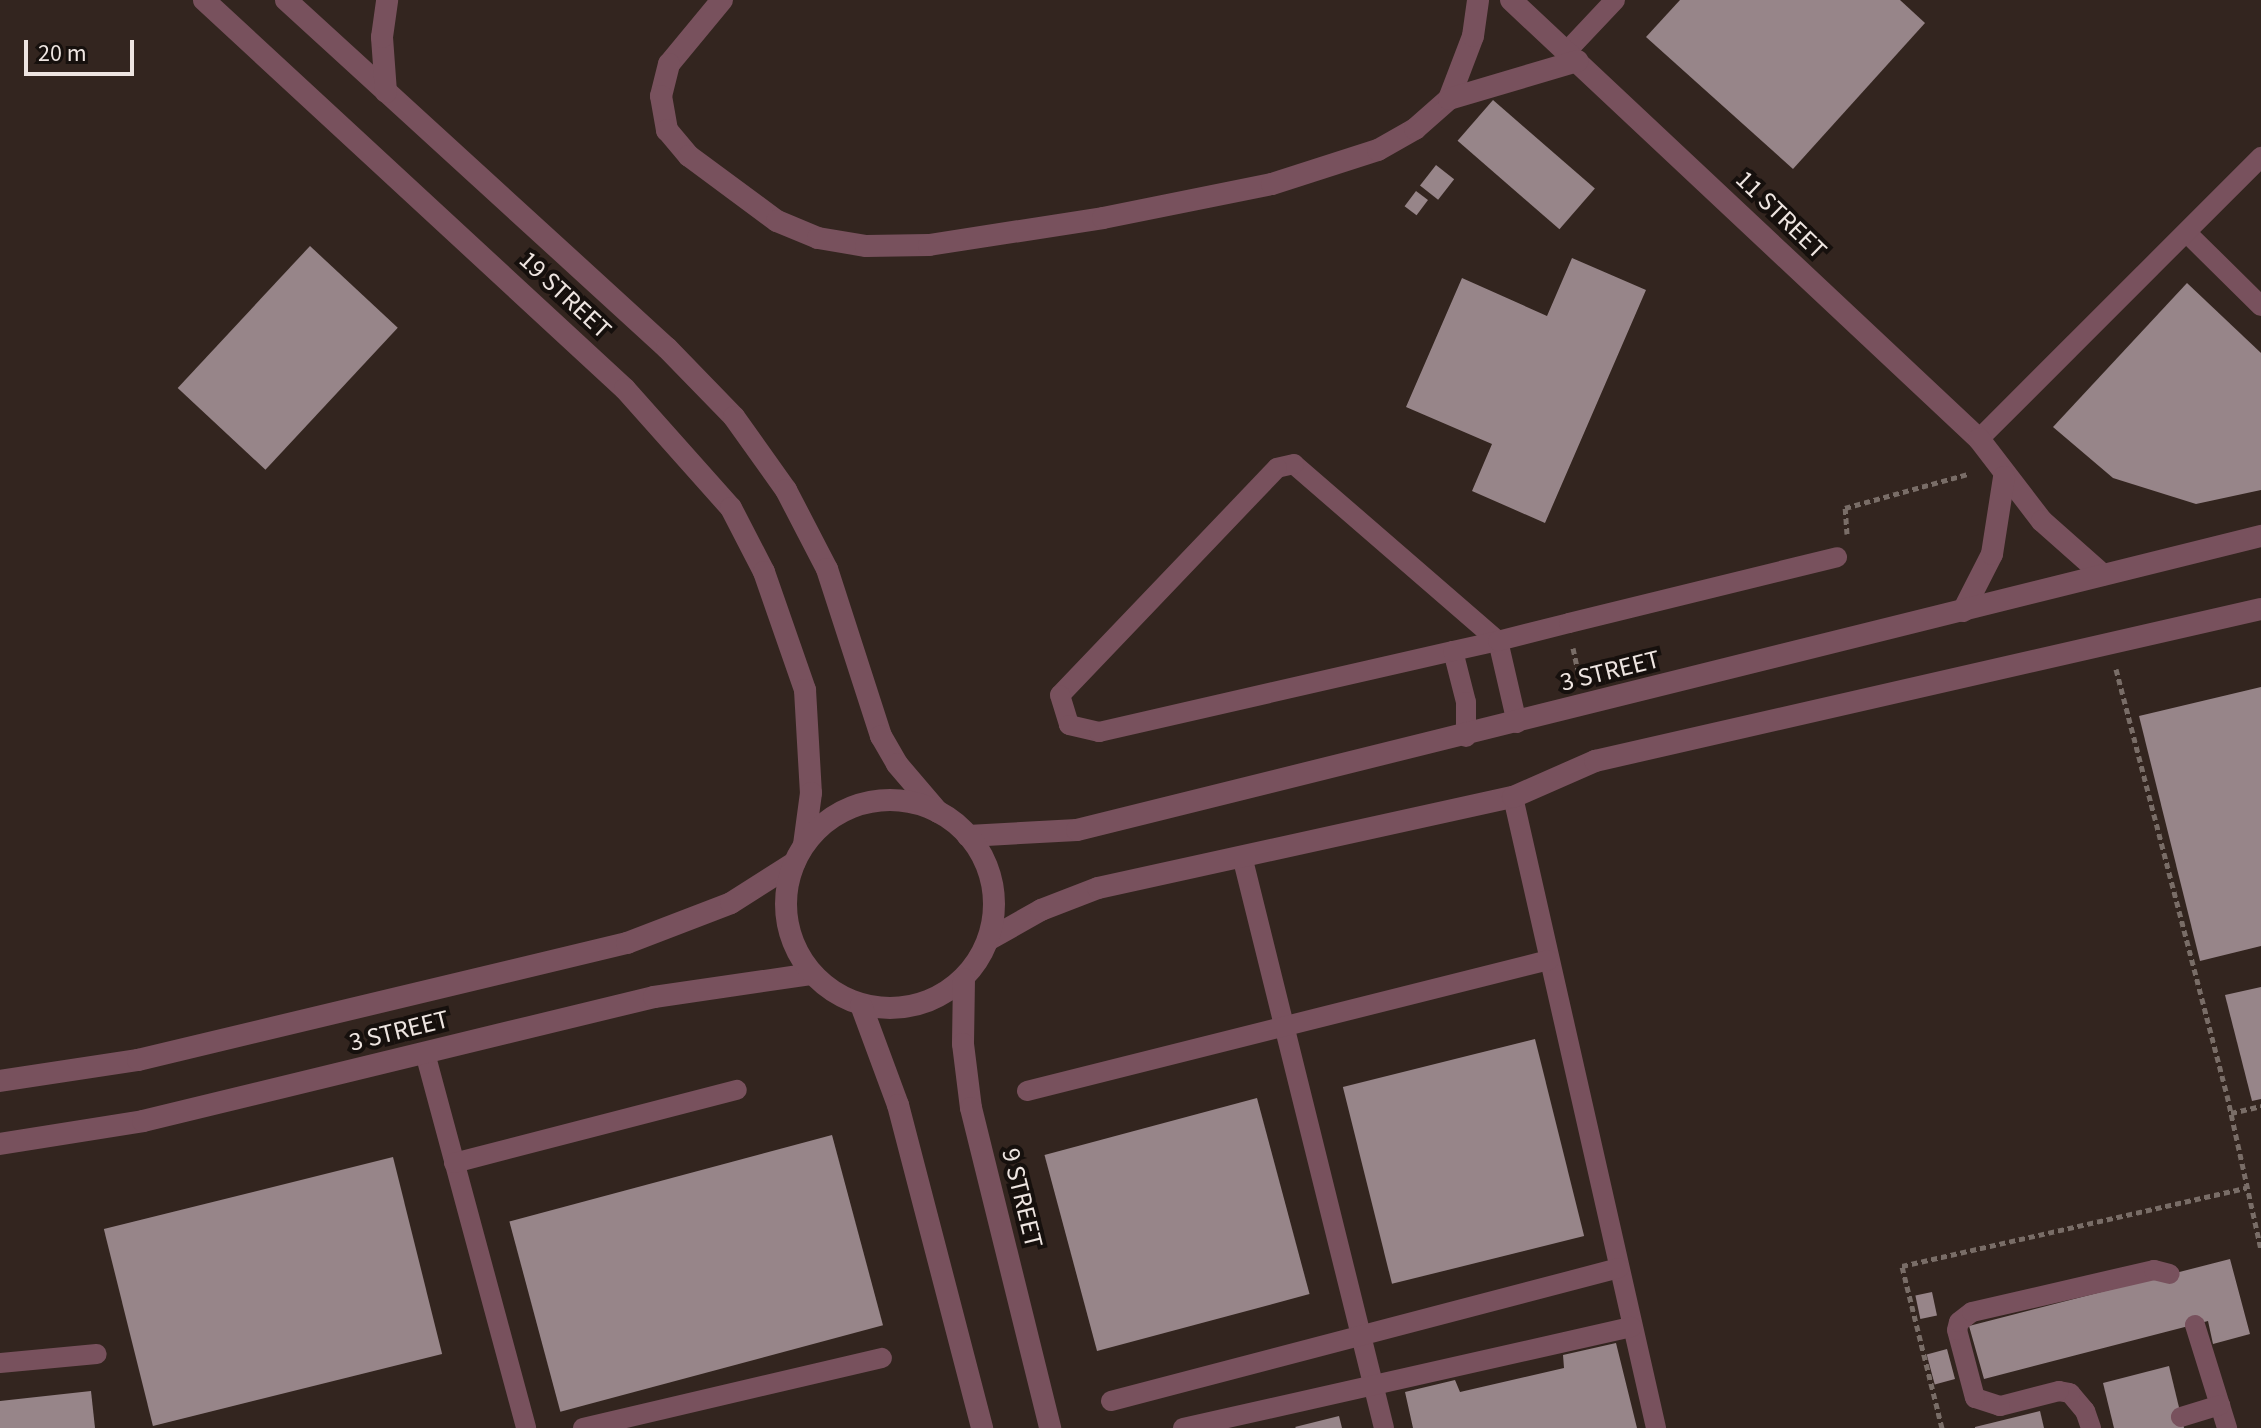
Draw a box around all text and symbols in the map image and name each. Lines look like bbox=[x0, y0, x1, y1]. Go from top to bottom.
scale bar bbox=[28, 24, 138, 74]
text: 20 m bbox=[38, 36, 87, 71]
street label: 11 STREET bbox=[1729, 164, 1833, 266]
street label: 19 STREET bbox=[512, 245, 618, 345]
street label: 3 STREET bbox=[1557, 644, 1663, 698]
street label: 3 STREET bbox=[346, 1004, 452, 1058]
street label: 9 STREET bbox=[995, 1145, 1049, 1251]

